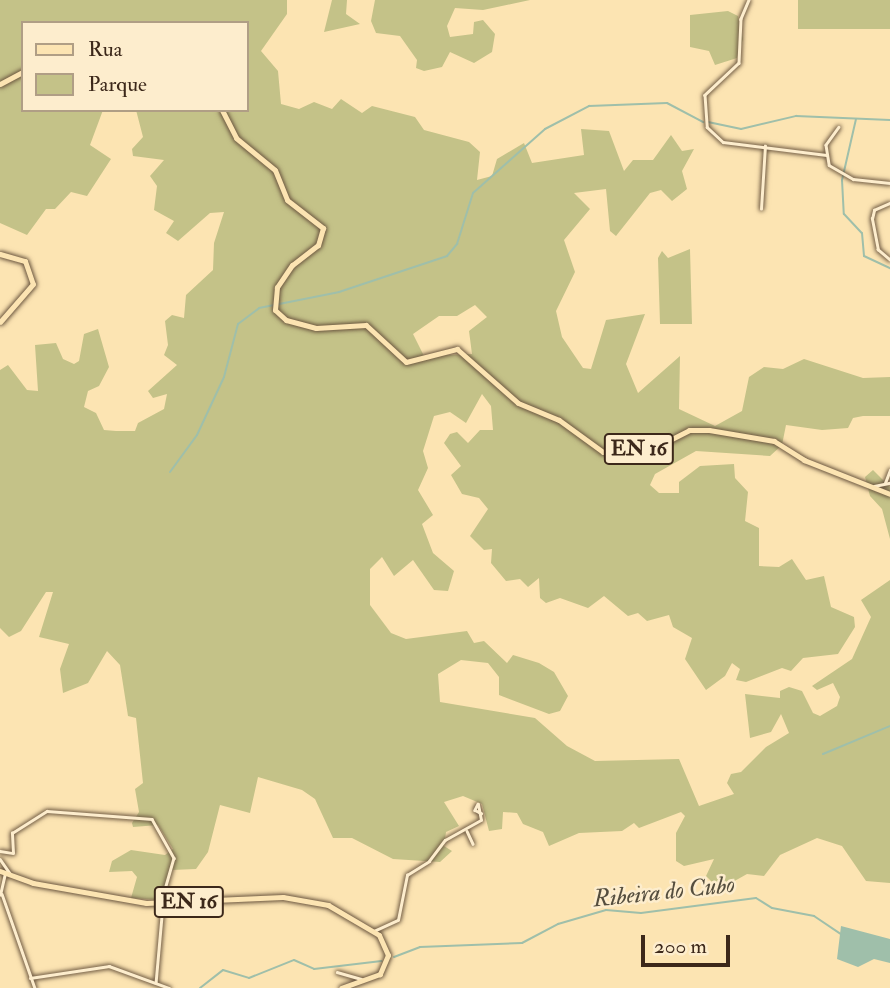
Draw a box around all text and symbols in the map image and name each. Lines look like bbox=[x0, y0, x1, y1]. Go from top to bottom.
legend bbox=[21, 21, 248, 112]
text: Rua bbox=[88, 36, 122, 63]
text: Parque bbox=[88, 71, 147, 98]
road number: EN 16 bbox=[602, 432, 676, 466]
water label: Ribeira do Cubo bbox=[592, 870, 736, 914]
road number: EN 16 bbox=[152, 884, 226, 920]
scale bar bbox=[645, 922, 734, 966]
text: 200 m bbox=[654, 933, 707, 960]

